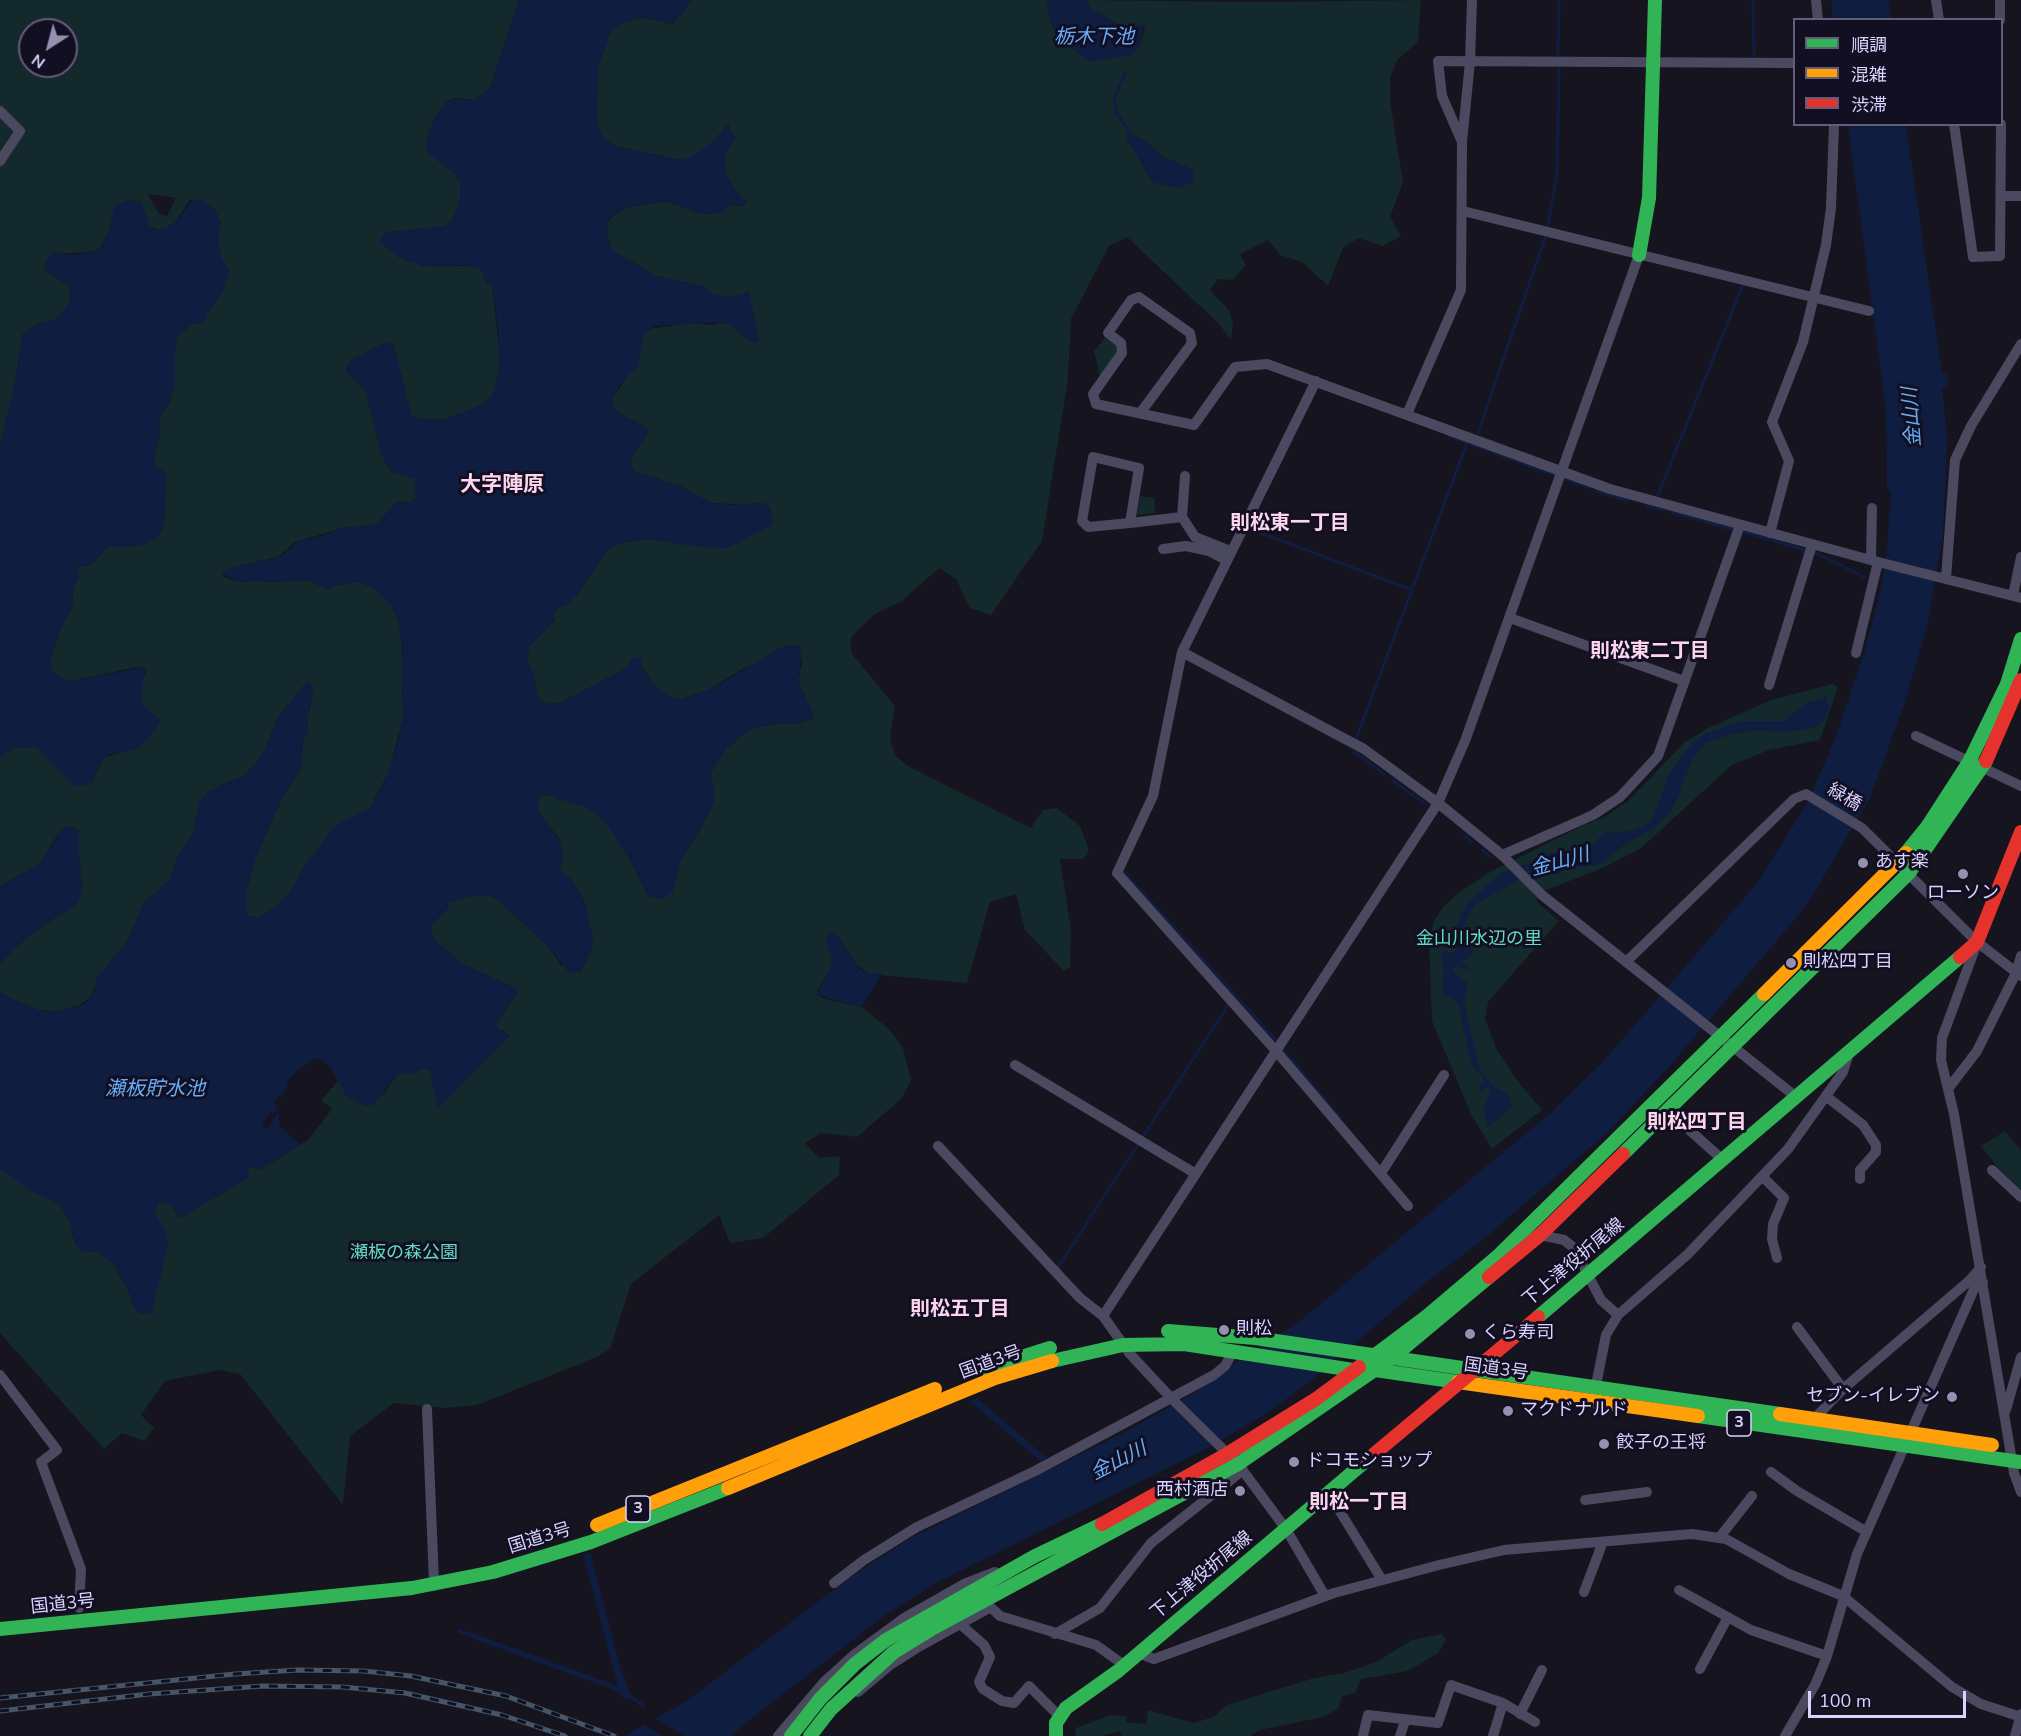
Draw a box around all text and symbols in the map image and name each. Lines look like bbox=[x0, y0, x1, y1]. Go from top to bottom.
north arrow bbox=[18, 18, 78, 78]
legend bbox=[1793, 18, 2003, 126]
water label: 栃木下池 bbox=[1054, 26, 1134, 50]
text: 順調 bbox=[1851, 33, 1887, 57]
text: N bbox=[27, 49, 50, 73]
text: 混雑 bbox=[1851, 63, 1887, 87]
text: 渋滞 bbox=[1851, 93, 1887, 117]
water label: 金山川 bbox=[1899, 386, 1927, 448]
district label: 大字陣原 bbox=[460, 473, 544, 499]
district label: 則松東一丁目 bbox=[1230, 512, 1350, 536]
district label: 則松東二丁目 bbox=[1590, 640, 1710, 664]
street label: 緑橋 bbox=[1823, 779, 1865, 817]
water label: 金山川 bbox=[1528, 844, 1592, 882]
place label: あす楽 bbox=[1875, 852, 1929, 874]
marker: あす楽 bbox=[1856, 856, 1870, 870]
marker: ローソン bbox=[1956, 867, 1970, 881]
place label: ローソン bbox=[1927, 883, 1999, 905]
park label: 金山川水辺の里 bbox=[1416, 929, 1542, 951]
place label: 則松四丁目 bbox=[1803, 952, 1893, 974]
marker: 則松四丁目 bbox=[1784, 956, 1798, 970]
water label: 瀬板貯水池 bbox=[105, 1078, 205, 1102]
district label: 則松四丁目 bbox=[1647, 1111, 1747, 1135]
street label: 下上津役折尾線 bbox=[1519, 1214, 1629, 1312]
park label: 瀬板の森公園 bbox=[350, 1243, 458, 1265]
district label: 則松五丁目 bbox=[910, 1298, 1010, 1322]
place label: 則松 bbox=[1236, 1319, 1272, 1341]
marker: 則松 bbox=[1217, 1323, 1231, 1337]
place label: くら寿司 bbox=[1482, 1323, 1554, 1345]
marker: くら寿司 bbox=[1463, 1327, 1477, 1341]
street label: 国道3号 bbox=[957, 1342, 1025, 1384]
street label: 国道3号 bbox=[1462, 1355, 1530, 1385]
place label: セブン-イレブン bbox=[1806, 1386, 1940, 1408]
marker: セブン-イレブン bbox=[1945, 1390, 1959, 1404]
place label: マクドナルド bbox=[1520, 1400, 1628, 1422]
marker: マクドナルド bbox=[1501, 1404, 1515, 1418]
road number: 3 bbox=[1727, 1410, 1751, 1436]
place label: 餃子の王将 bbox=[1616, 1433, 1706, 1455]
marker: 餃子の王将 bbox=[1597, 1437, 1611, 1451]
water label: 金山川 bbox=[1087, 1438, 1151, 1486]
place label: ドコモショップ bbox=[1306, 1451, 1432, 1473]
marker: ドコモショップ bbox=[1287, 1455, 1301, 1469]
place label: 西村酒店 bbox=[1156, 1480, 1228, 1502]
marker: 西村酒店 bbox=[1233, 1484, 1247, 1498]
district label: 則松一丁目 bbox=[1309, 1491, 1409, 1515]
road number: 3 bbox=[626, 1496, 650, 1522]
street label: 国道3号 bbox=[506, 1519, 574, 1559]
street label: 下上津役折尾線 bbox=[1147, 1527, 1257, 1625]
street label: 国道3号 bbox=[30, 1591, 96, 1619]
scale bar bbox=[1811, 1679, 1968, 1717]
text: 100 m bbox=[1819, 1689, 1871, 1713]

